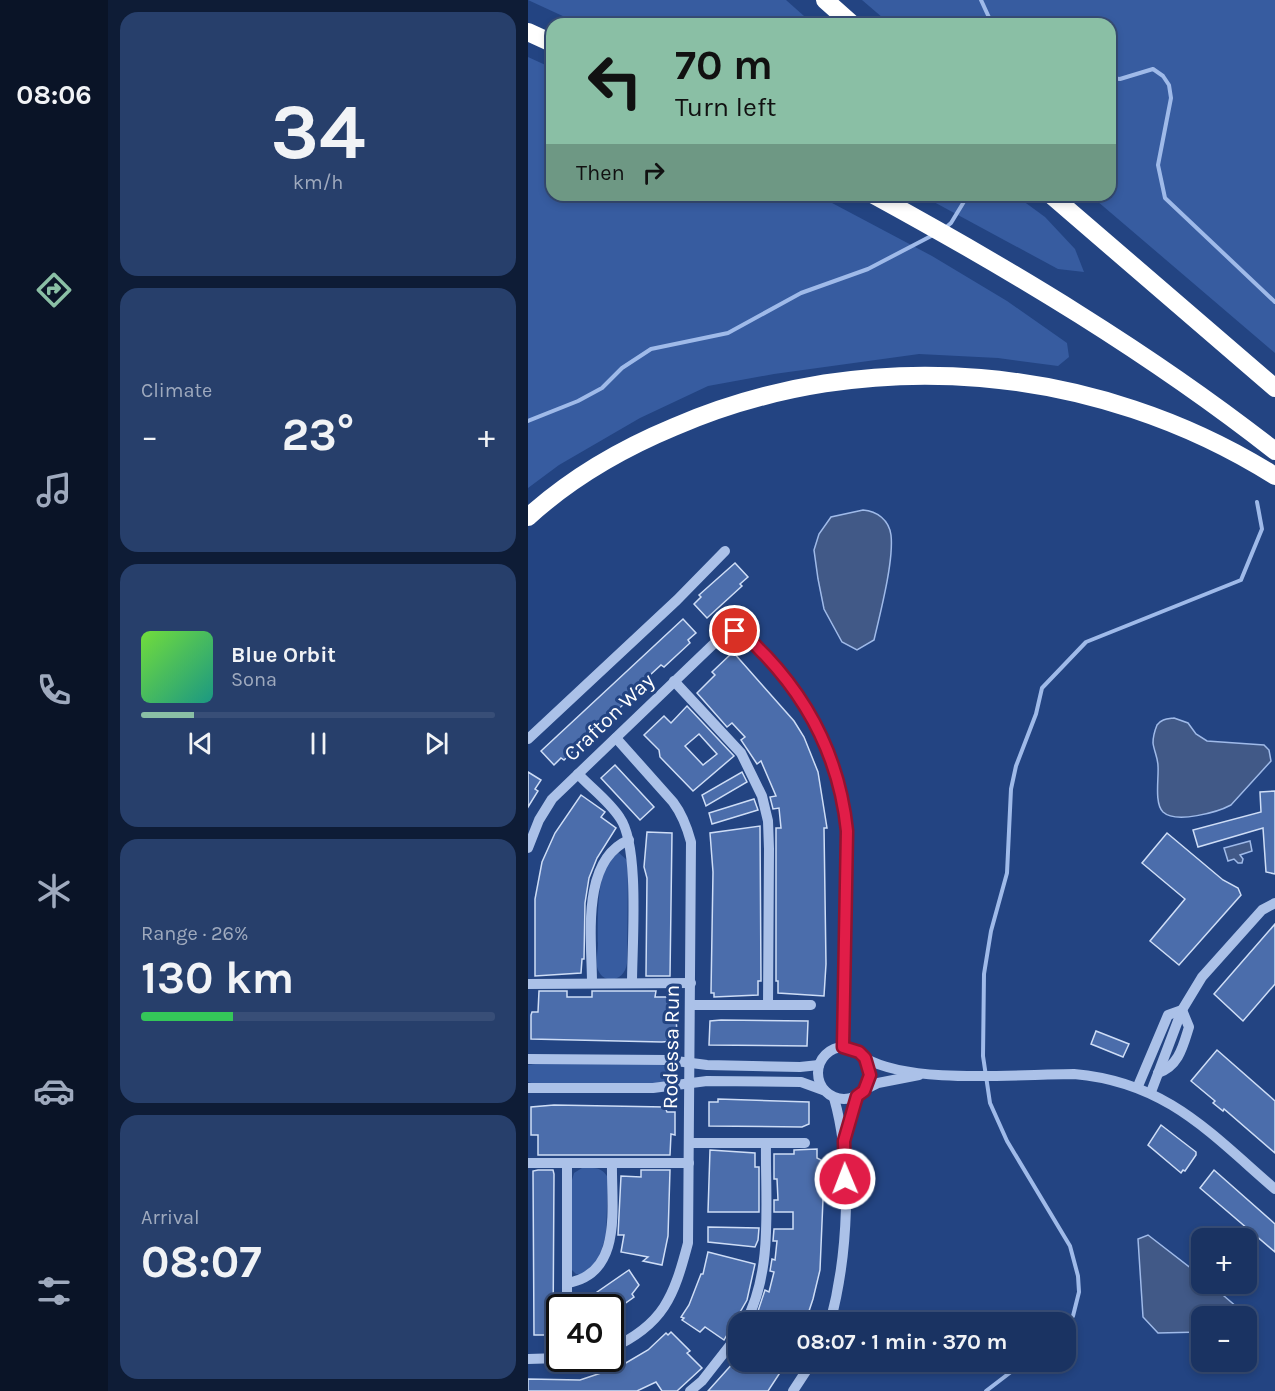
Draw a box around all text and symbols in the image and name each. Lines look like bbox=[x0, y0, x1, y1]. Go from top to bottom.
text: 70 m bbox=[675, 40, 773, 90]
icon: left bbox=[576, 42, 654, 120]
text: 08:06 bbox=[16, 79, 92, 111]
text: 34 bbox=[271, 86, 365, 178]
text: Turn left bbox=[675, 91, 776, 123]
icon: right bbox=[637, 156, 670, 189]
text: Then bbox=[576, 160, 625, 186]
text: km/h bbox=[293, 171, 343, 194]
icon: directions bbox=[33, 269, 75, 311]
text: Climate bbox=[141, 379, 212, 402]
text: 23° bbox=[282, 409, 354, 461]
text: − bbox=[141, 417, 158, 455]
text: + bbox=[478, 417, 495, 455]
icon: music bbox=[33, 469, 75, 511]
pin bbox=[709, 605, 760, 656]
icon: arrive bbox=[718, 614, 751, 647]
text: Blue Orbit bbox=[231, 642, 336, 668]
text: Sona bbox=[231, 668, 277, 691]
street label: Crafton Way bbox=[559, 668, 659, 766]
icon: phone bbox=[33, 669, 75, 711]
icon: previous bbox=[184, 727, 217, 760]
icon: pause bbox=[302, 727, 335, 760]
icon: next bbox=[420, 727, 453, 760]
icon: climate bbox=[33, 870, 75, 912]
text: Range · 26% bbox=[141, 922, 249, 945]
text: 130 km bbox=[141, 952, 294, 1004]
street label: Rodessa Run bbox=[658, 985, 684, 1109]
icon: car bbox=[33, 1070, 75, 1112]
position arrow bbox=[813, 1147, 877, 1211]
text: Arrival bbox=[141, 1206, 200, 1229]
map controls bbox=[1191, 1228, 1257, 1372]
button: + bbox=[1191, 1228, 1257, 1294]
text: 08:07 bbox=[141, 1236, 262, 1288]
icon: filters bbox=[33, 1270, 75, 1312]
speed limit sign: 40 bbox=[546, 1294, 624, 1372]
button: − bbox=[1191, 1306, 1257, 1372]
text: 08:07 · 1 min · 370 m bbox=[797, 1329, 1007, 1355]

